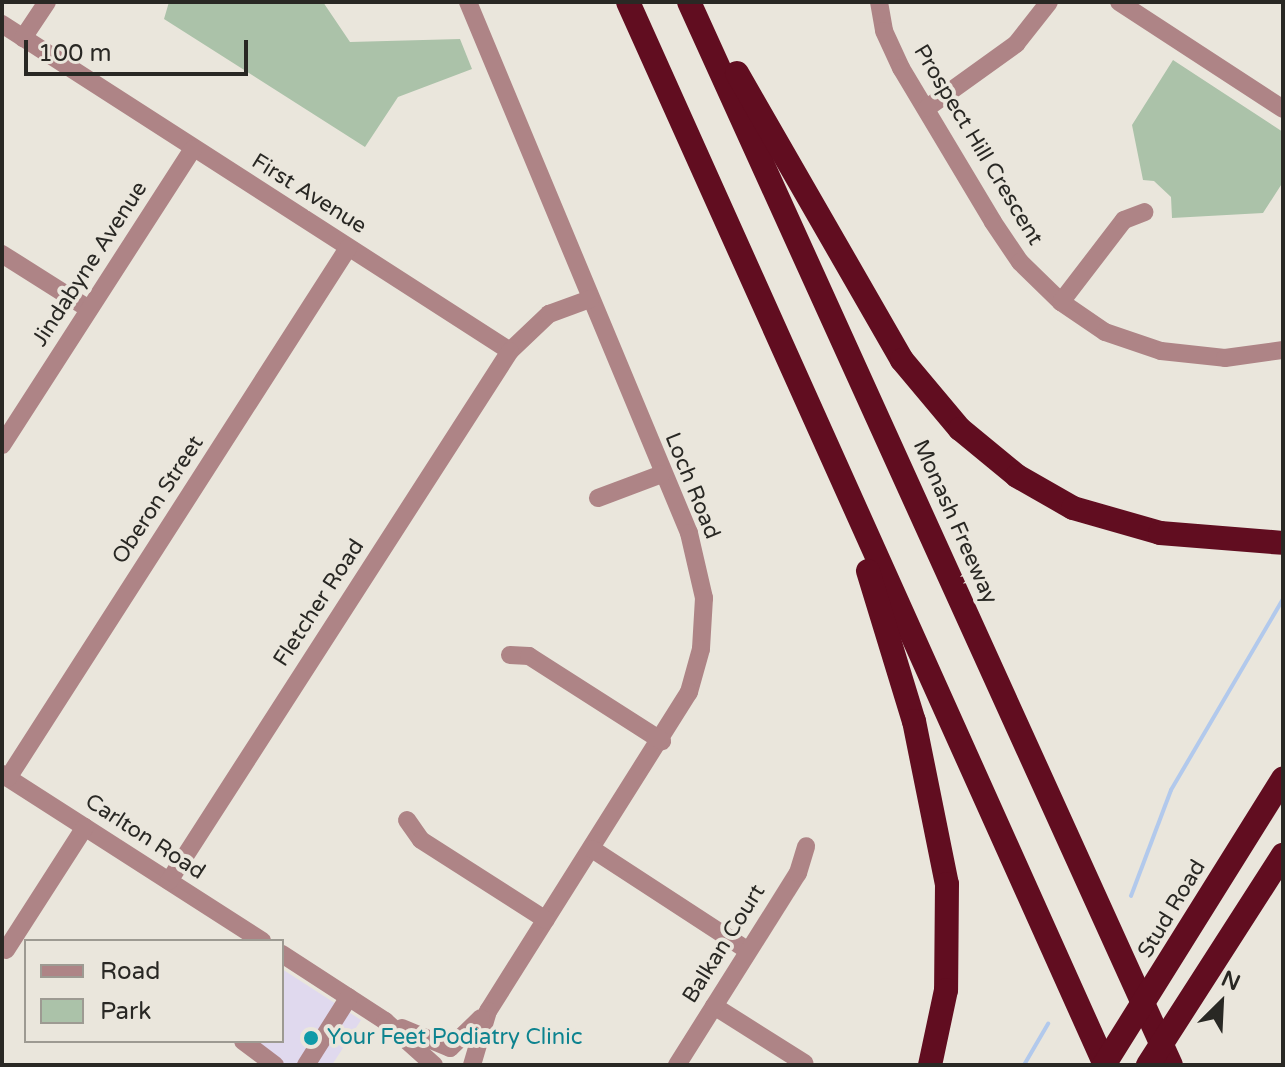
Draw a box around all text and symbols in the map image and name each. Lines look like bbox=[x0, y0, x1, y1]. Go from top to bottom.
scale bar bbox=[28, 24, 252, 74]
text: 100 m bbox=[38, 39, 112, 68]
street label: Prospect Hill Crescent bbox=[908, 40, 1048, 250]
street label: First Avenue bbox=[247, 148, 371, 240]
street label: Jindabyne Avenue bbox=[27, 177, 153, 351]
street label: Loch Road bbox=[659, 429, 725, 543]
street label: Oberon Street bbox=[107, 431, 209, 569]
street label: Monash Freeway bbox=[907, 436, 1003, 608]
street label: Fletcher Road bbox=[268, 534, 370, 672]
street label: Carlton Road bbox=[80, 788, 210, 886]
street label: Stud Road bbox=[1132, 855, 1212, 963]
street label: Balkan Court bbox=[677, 880, 771, 1008]
legend bbox=[24, 939, 284, 1043]
text: Road bbox=[100, 957, 160, 986]
north arrow bbox=[1181, 963, 1261, 1043]
text: N bbox=[1217, 966, 1244, 997]
text: Park bbox=[100, 997, 151, 1026]
place label: Your Feet Podiatry Clinic bbox=[327, 1025, 582, 1051]
marker: Your Feet Podiatry Clinic bbox=[302, 1029, 320, 1047]

